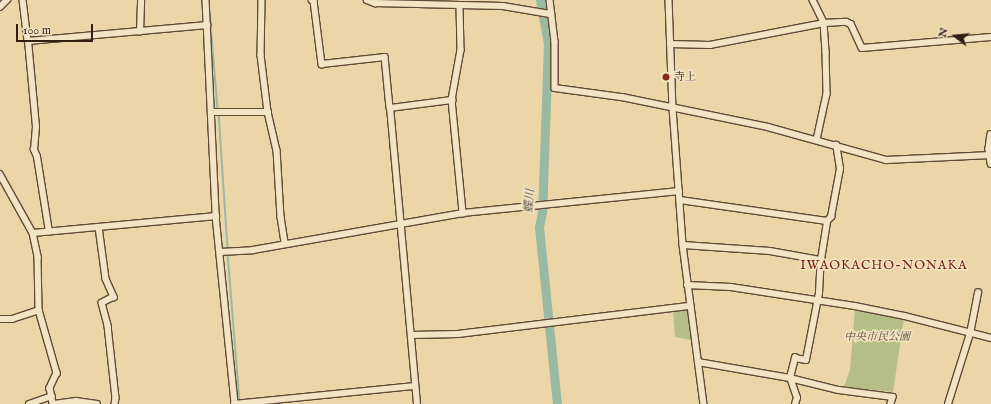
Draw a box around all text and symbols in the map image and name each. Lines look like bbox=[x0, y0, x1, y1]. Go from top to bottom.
scale bar bbox=[18, 16, 95, 42]
north arrow bbox=[935, 16, 975, 56]
text: 100 m bbox=[23, 23, 51, 38]
text: N bbox=[935, 26, 952, 39]
place label: 寺上 bbox=[674, 70, 696, 84]
marker: 寺上 bbox=[661, 72, 671, 82]
water label: 蝶川 bbox=[522, 189, 538, 213]
district label: IWAOKACHO-NONAKA bbox=[800, 258, 968, 274]
park label: 中央市民公園 bbox=[844, 330, 910, 344]

